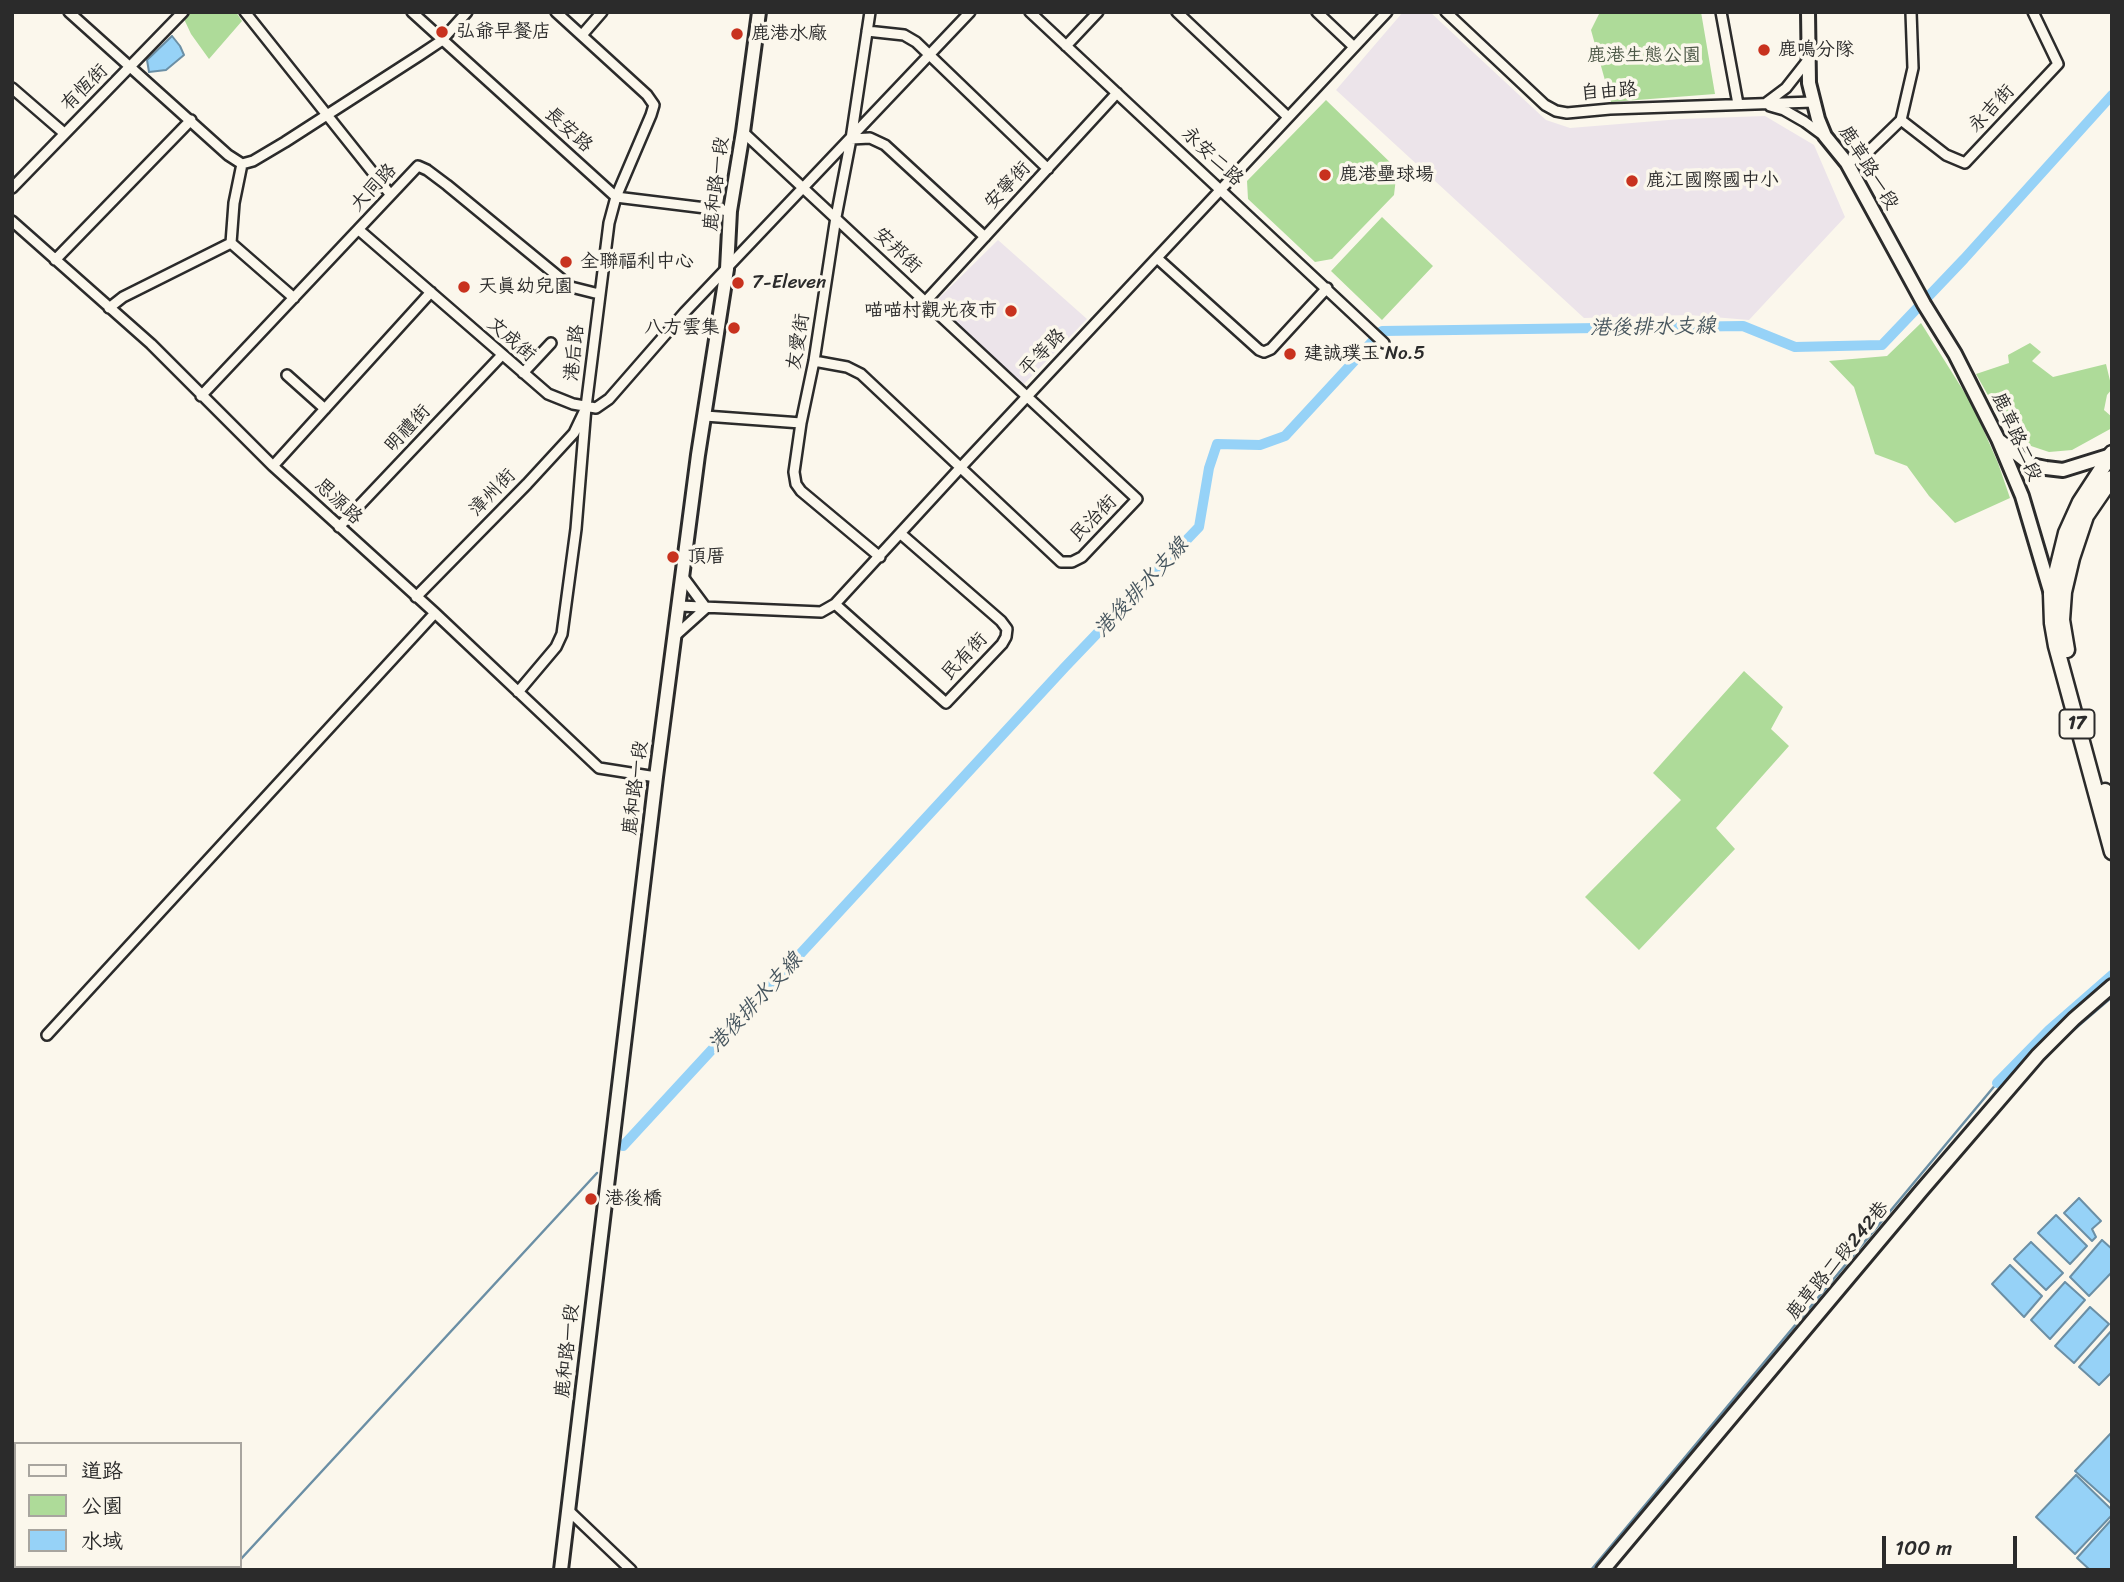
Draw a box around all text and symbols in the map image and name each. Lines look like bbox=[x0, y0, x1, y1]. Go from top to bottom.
place label: 弘爺早餐店 bbox=[456, 21, 551, 43]
place label: 鹿港水廠 bbox=[751, 23, 827, 45]
marker: 弘爺早餐店 bbox=[434, 24, 450, 40]
marker: 鹿港水廠 bbox=[729, 26, 745, 42]
place label: 鹿鳴分隊 bbox=[1778, 39, 1854, 61]
marker: 鹿鳴分隊 bbox=[1756, 42, 1772, 58]
park label: 鹿港生態公園 bbox=[1587, 45, 1701, 67]
street label: 有恆街 bbox=[57, 60, 113, 116]
street label: 自由路 bbox=[1580, 79, 1638, 105]
street label: 永吉街 bbox=[1964, 80, 2020, 138]
street label: 長安路 bbox=[539, 102, 597, 158]
street label: 鹿草路一段 bbox=[1833, 122, 1903, 214]
street label: 永安二路 bbox=[1176, 123, 1248, 191]
street label: 鹿和路一段 bbox=[700, 135, 734, 233]
street label: 安寧街 bbox=[980, 157, 1036, 215]
street label: 大同路 bbox=[346, 159, 402, 217]
place label: 鹿港壘球場 bbox=[1339, 164, 1434, 186]
marker: 鹿港壘球場 bbox=[1317, 167, 1333, 183]
place label: 鹿江國際國中小 bbox=[1646, 170, 1779, 192]
marker: 鹿江國際國中小 bbox=[1624, 173, 1640, 189]
street label: 安邦街 bbox=[868, 223, 926, 279]
place label: 全聯福利中心 bbox=[580, 251, 694, 273]
marker: 全聯福利中心 bbox=[558, 254, 574, 270]
place label: 7-Eleven bbox=[752, 272, 826, 294]
marker: 7-Eleven bbox=[730, 275, 746, 291]
place label: 天真幼兒園 bbox=[478, 276, 573, 298]
marker: 天真幼兒園 bbox=[456, 279, 472, 295]
place label: 喵喵村觀光夜市 bbox=[864, 300, 997, 322]
marker: 喵喵村觀光夜市 bbox=[1003, 303, 1019, 319]
street label: 友愛街 bbox=[783, 312, 815, 372]
street label: 文成街 bbox=[482, 313, 540, 367]
water label: 港後排水支線 bbox=[1590, 314, 1716, 342]
place label: 八方雲集 bbox=[644, 317, 720, 339]
marker: 八方雲集 bbox=[726, 320, 742, 336]
street label: 港后路 bbox=[561, 323, 589, 383]
street label: 平等路 bbox=[1015, 324, 1071, 382]
place label: 建誠璞玉 No.5 bbox=[1304, 343, 1425, 365]
marker: 建誠璞玉 No.5 bbox=[1282, 346, 1298, 362]
street label: 鹿草路二段 bbox=[1986, 389, 2046, 485]
street label: 明禮街 bbox=[380, 400, 436, 458]
street label: 漳州街 bbox=[465, 465, 521, 521]
street label: 思源路 bbox=[309, 474, 367, 530]
street label: 民治街 bbox=[1066, 491, 1122, 547]
water label: 港後排水支線 bbox=[1090, 533, 1194, 643]
place label: 頂厝 bbox=[687, 546, 725, 568]
marker: 頂厝 bbox=[665, 549, 681, 565]
street label: 民有街 bbox=[937, 628, 993, 686]
road number: 17 bbox=[2060, 710, 2094, 738]
street label: 鹿和路一段 bbox=[619, 739, 653, 837]
water label: 港後排水支線 bbox=[704, 948, 808, 1058]
place label: 港後橋 bbox=[605, 1188, 662, 1210]
marker: 港後橋 bbox=[583, 1191, 599, 1207]
street label: 鹿草路二段242巷 bbox=[1782, 1197, 1894, 1325]
street label: 鹿和路一段 bbox=[552, 1303, 584, 1399]
legend bbox=[14, 1442, 242, 1568]
text: 道路 bbox=[81, 1452, 123, 1490]
text: 公園 bbox=[81, 1487, 123, 1525]
text: 水域 bbox=[81, 1522, 123, 1560]
scale bar bbox=[1886, 1522, 2021, 1566]
text: 100 m bbox=[1895, 1529, 1952, 1567]

